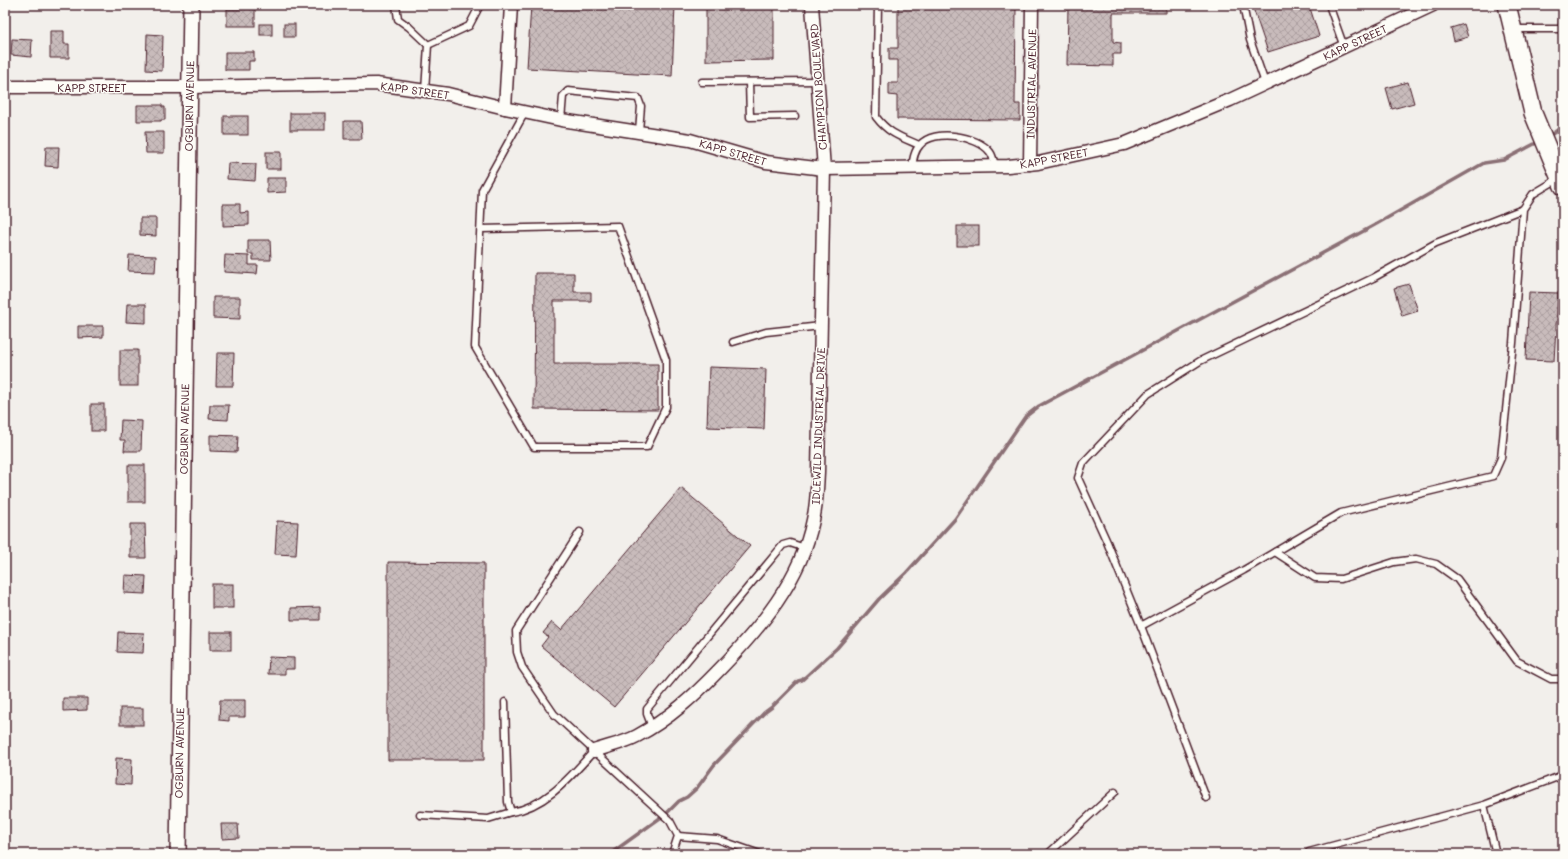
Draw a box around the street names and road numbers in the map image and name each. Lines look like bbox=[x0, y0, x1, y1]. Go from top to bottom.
street label: KAPP STREET bbox=[1320, 21, 1390, 63]
street label: CHAMPION BOULEVARD bbox=[806, 23, 830, 151]
street label: INDUSTRIAL AVENUE bbox=[1023, 29, 1039, 139]
street label: OGBURN AVENUE bbox=[181, 60, 197, 152]
street label: KAPP STREET bbox=[380, 78, 450, 102]
street label: KAPP STREET bbox=[57, 80, 127, 95]
street label: KAPP STREET bbox=[698, 135, 768, 169]
street label: KAPP STREET bbox=[1019, 144, 1089, 172]
street label: IDLEWILD INDUSTRIAL DRIVE bbox=[808, 347, 828, 505]
street label: OGBURN AVENUE bbox=[176, 383, 192, 475]
street label: OGBURN AVENUE bbox=[171, 707, 187, 799]

